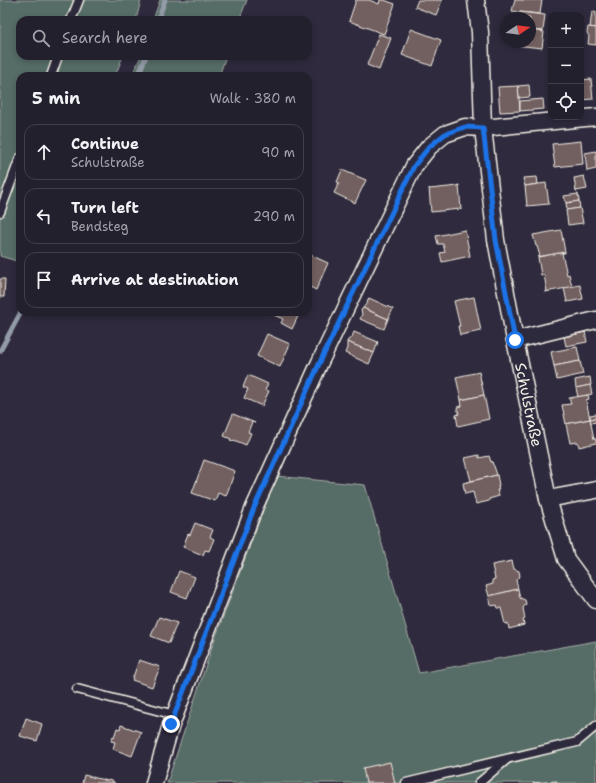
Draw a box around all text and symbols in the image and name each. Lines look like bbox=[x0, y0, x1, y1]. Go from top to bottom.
north arrow bbox=[500, 12, 536, 48]
map controls bbox=[548, 12, 584, 120]
button: + bbox=[548, 12, 584, 48]
search box bbox=[16, 16, 312, 60]
icon: search bbox=[30, 27, 52, 49]
text: Search here bbox=[62, 28, 148, 48]
button: − bbox=[548, 48, 584, 84]
button: locate bbox=[548, 84, 584, 120]
text: 5 min bbox=[32, 87, 80, 109]
text: Walk · 380 m bbox=[210, 90, 296, 107]
text: Continue bbox=[71, 134, 139, 154]
icon: ahead bbox=[33, 141, 55, 163]
text: 90 m bbox=[261, 144, 295, 161]
text: Schulstraße bbox=[71, 154, 145, 171]
text: Turn left bbox=[71, 198, 139, 218]
icon: left bbox=[33, 205, 55, 227]
text: 290 m bbox=[253, 208, 295, 225]
text: Bendsteg bbox=[71, 218, 129, 235]
icon: arrive bbox=[33, 269, 55, 291]
text: Arrive at destination bbox=[71, 270, 239, 290]
route start bbox=[506, 331, 524, 349]
street label: Schulstraße bbox=[510, 361, 547, 449]
route end bbox=[162, 715, 180, 733]

